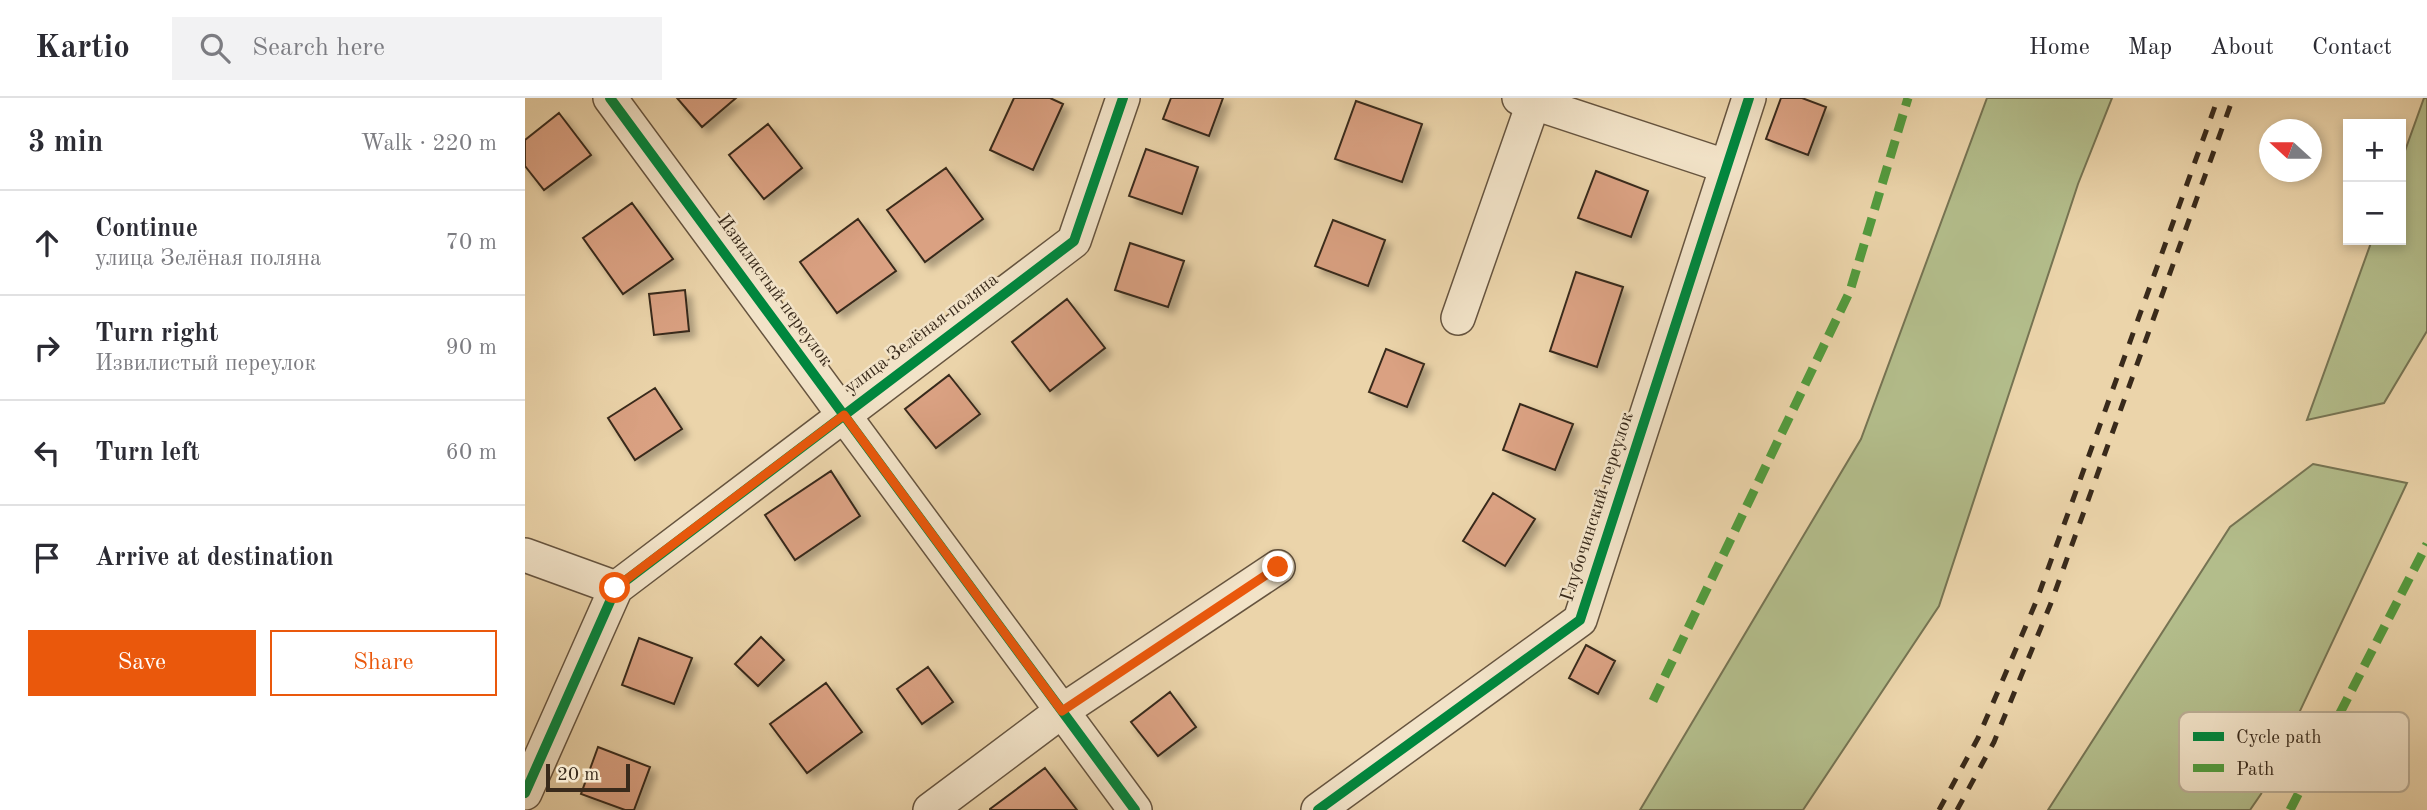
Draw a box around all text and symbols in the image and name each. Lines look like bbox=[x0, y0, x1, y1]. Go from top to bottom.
search box bbox=[172, 17, 662, 80]
icon: search bbox=[196, 29, 234, 67]
text: Kartio bbox=[35, 32, 130, 65]
text: Search here bbox=[252, 35, 385, 61]
text: Home bbox=[2029, 36, 2090, 60]
text: Map bbox=[2128, 36, 2172, 60]
text: About bbox=[2210, 36, 2274, 60]
text: Contact bbox=[2312, 36, 2392, 60]
north arrow bbox=[2259, 119, 2322, 182]
map controls bbox=[2343, 119, 2406, 245]
button: + bbox=[2343, 119, 2406, 182]
text: 3 min bbox=[28, 128, 103, 158]
text: Walk · 220 m bbox=[361, 132, 497, 155]
button: − bbox=[2343, 182, 2406, 245]
street label: Извилистый переулок bbox=[713, 212, 836, 371]
text: Continue bbox=[95, 216, 198, 242]
icon: ahead bbox=[28, 224, 66, 262]
text: 70 m bbox=[446, 231, 497, 254]
text: улица Зелёная поляна bbox=[95, 247, 321, 270]
street label: улица Зелёная поляна bbox=[842, 270, 1003, 398]
text: Turn right bbox=[95, 321, 218, 347]
icon: right bbox=[28, 329, 66, 367]
text: 90 m bbox=[446, 336, 497, 359]
text: Извилистый переулок bbox=[95, 352, 316, 375]
street label: Глубочинский переулок bbox=[1558, 409, 1638, 604]
icon: left bbox=[28, 434, 66, 472]
text: Turn left bbox=[95, 440, 200, 466]
text: 60 m bbox=[446, 441, 497, 464]
icon: arrive bbox=[28, 539, 66, 577]
text: Arrive at destination bbox=[95, 545, 334, 571]
route end bbox=[1262, 551, 1293, 582]
route start bbox=[599, 572, 630, 603]
button: Save bbox=[28, 630, 256, 696]
button: Share bbox=[270, 630, 497, 696]
legend bbox=[2179, 712, 2409, 792]
text: Cycle path bbox=[2236, 729, 2322, 748]
scale bar bbox=[546, 761, 630, 793]
text: Path bbox=[2236, 761, 2274, 780]
text: 20 m bbox=[557, 766, 599, 785]

